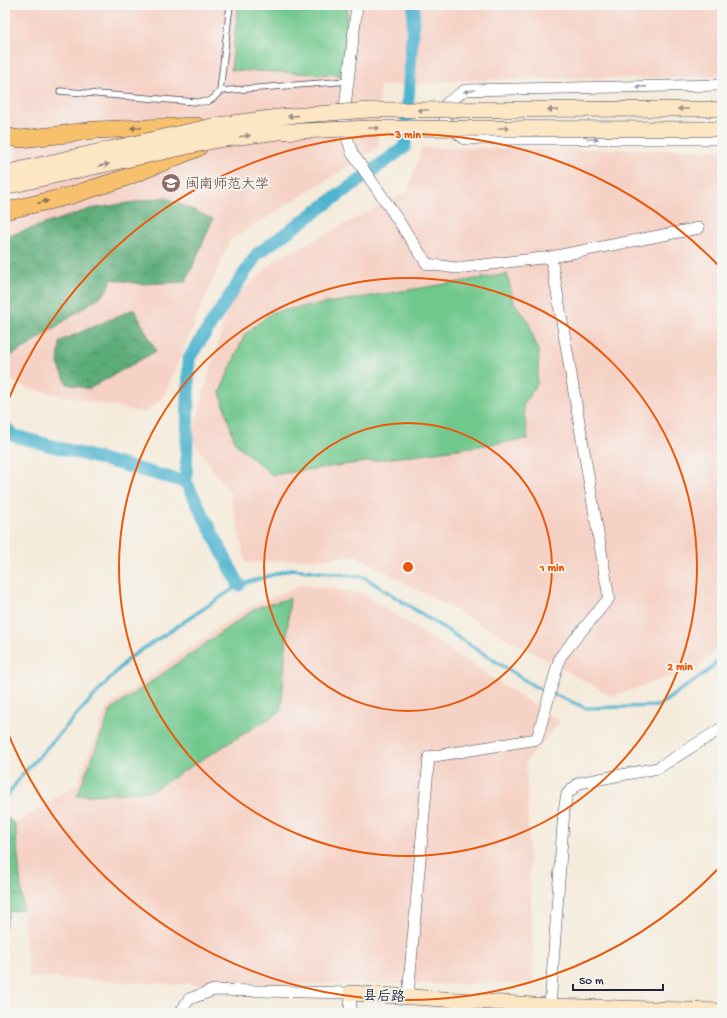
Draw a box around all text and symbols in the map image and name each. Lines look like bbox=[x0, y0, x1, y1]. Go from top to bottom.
one-way arrow bbox=[634, 84, 647, 90]
one-way arrow bbox=[463, 88, 476, 94]
one-way arrow bbox=[676, 106, 689, 112]
one-way arrow bbox=[416, 107, 429, 113]
one-way arrow bbox=[546, 107, 559, 113]
one-way arrow bbox=[287, 112, 299, 119]
one-way arrow bbox=[130, 125, 142, 132]
one-way arrow bbox=[368, 125, 381, 131]
one-way arrow bbox=[498, 125, 511, 131]
text: 3 min bbox=[394, 129, 421, 143]
one-way arrow bbox=[239, 133, 251, 139]
one-way arrow bbox=[587, 136, 600, 142]
one-way arrow bbox=[97, 161, 110, 167]
school or university icon: 闽南师范大学 bbox=[160, 172, 182, 194]
place label: 闽南师范大学 bbox=[185, 176, 269, 194]
one-way arrow bbox=[37, 198, 49, 204]
centre of rings bbox=[401, 560, 415, 574]
text: 1 min bbox=[539, 562, 565, 576]
text: 2 min bbox=[667, 661, 693, 675]
scale bar bbox=[573, 966, 663, 992]
text: 50 m bbox=[579, 975, 604, 989]
street label: 县后路 bbox=[362, 987, 405, 1007]

